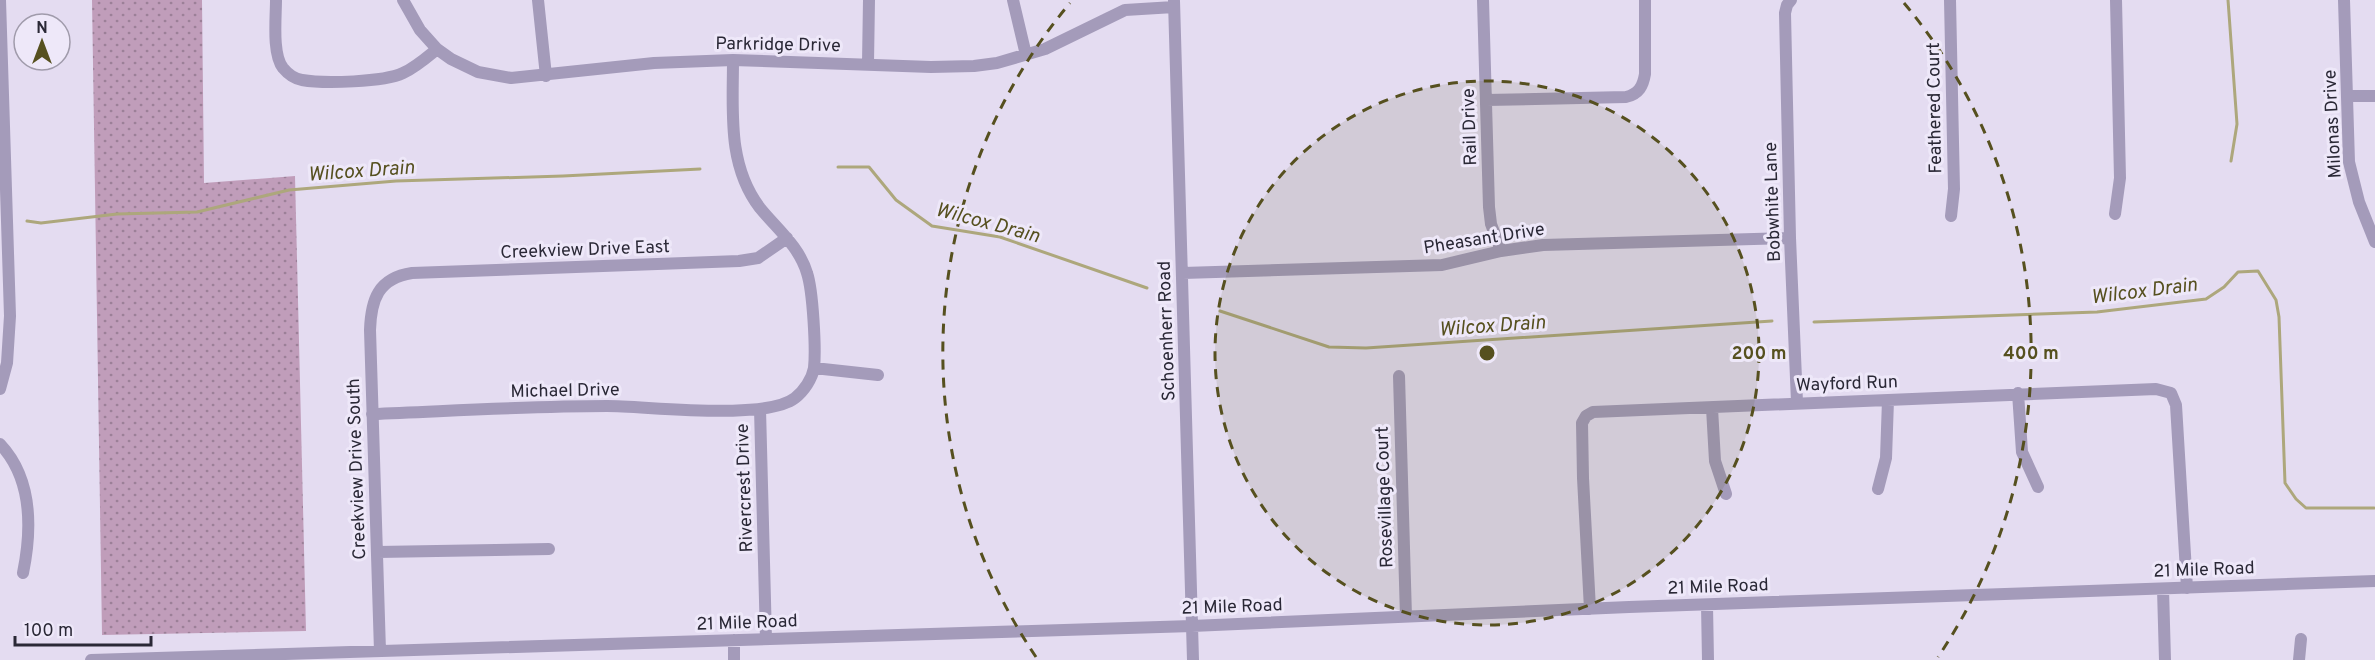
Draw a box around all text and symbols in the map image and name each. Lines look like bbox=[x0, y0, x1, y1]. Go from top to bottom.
north arrow bbox=[12, 12, 72, 72]
text: N bbox=[36, 19, 48, 39]
street label: Parkridge Drive bbox=[715, 33, 841, 58]
street label: Feathered Court bbox=[1923, 42, 1948, 174]
street label: Milonas Drive bbox=[2319, 69, 2348, 179]
street label: Rail Drive bbox=[1458, 88, 1483, 166]
street label: Bobwhite Lane bbox=[1760, 142, 1787, 262]
water label: Wilcox Drain bbox=[307, 155, 415, 189]
water label: Wilcox Drain bbox=[933, 198, 1043, 250]
street label: Pheasant Drive bbox=[1422, 219, 1546, 260]
street label: Creekview Drive East bbox=[500, 236, 670, 265]
street label: Schoenherr Road bbox=[1154, 260, 1181, 401]
water label: Wilcox Drain bbox=[2090, 273, 2199, 311]
water label: Wilcox Drain bbox=[1438, 310, 1546, 344]
centre of rings bbox=[1477, 343, 1497, 363]
text: 200 m bbox=[1731, 343, 1787, 366]
text: 400 m bbox=[2003, 343, 2059, 366]
street label: Wayford Run bbox=[1796, 371, 1898, 398]
street label: Creekview Drive South bbox=[343, 378, 372, 560]
street label: Michael Drive bbox=[510, 379, 620, 404]
street label: Rivercrest Drive bbox=[732, 423, 759, 553]
street label: Rosevillage Court bbox=[1372, 426, 1399, 568]
street label: 21 Mile Road bbox=[2153, 557, 2255, 584]
street label: 21 Mile Road bbox=[1667, 574, 1769, 601]
street label: 21 Mile Road bbox=[1181, 594, 1283, 621]
scale bar bbox=[15, 609, 152, 647]
street label: 21 Mile Road bbox=[696, 610, 798, 637]
text: 100 m bbox=[24, 620, 73, 643]

